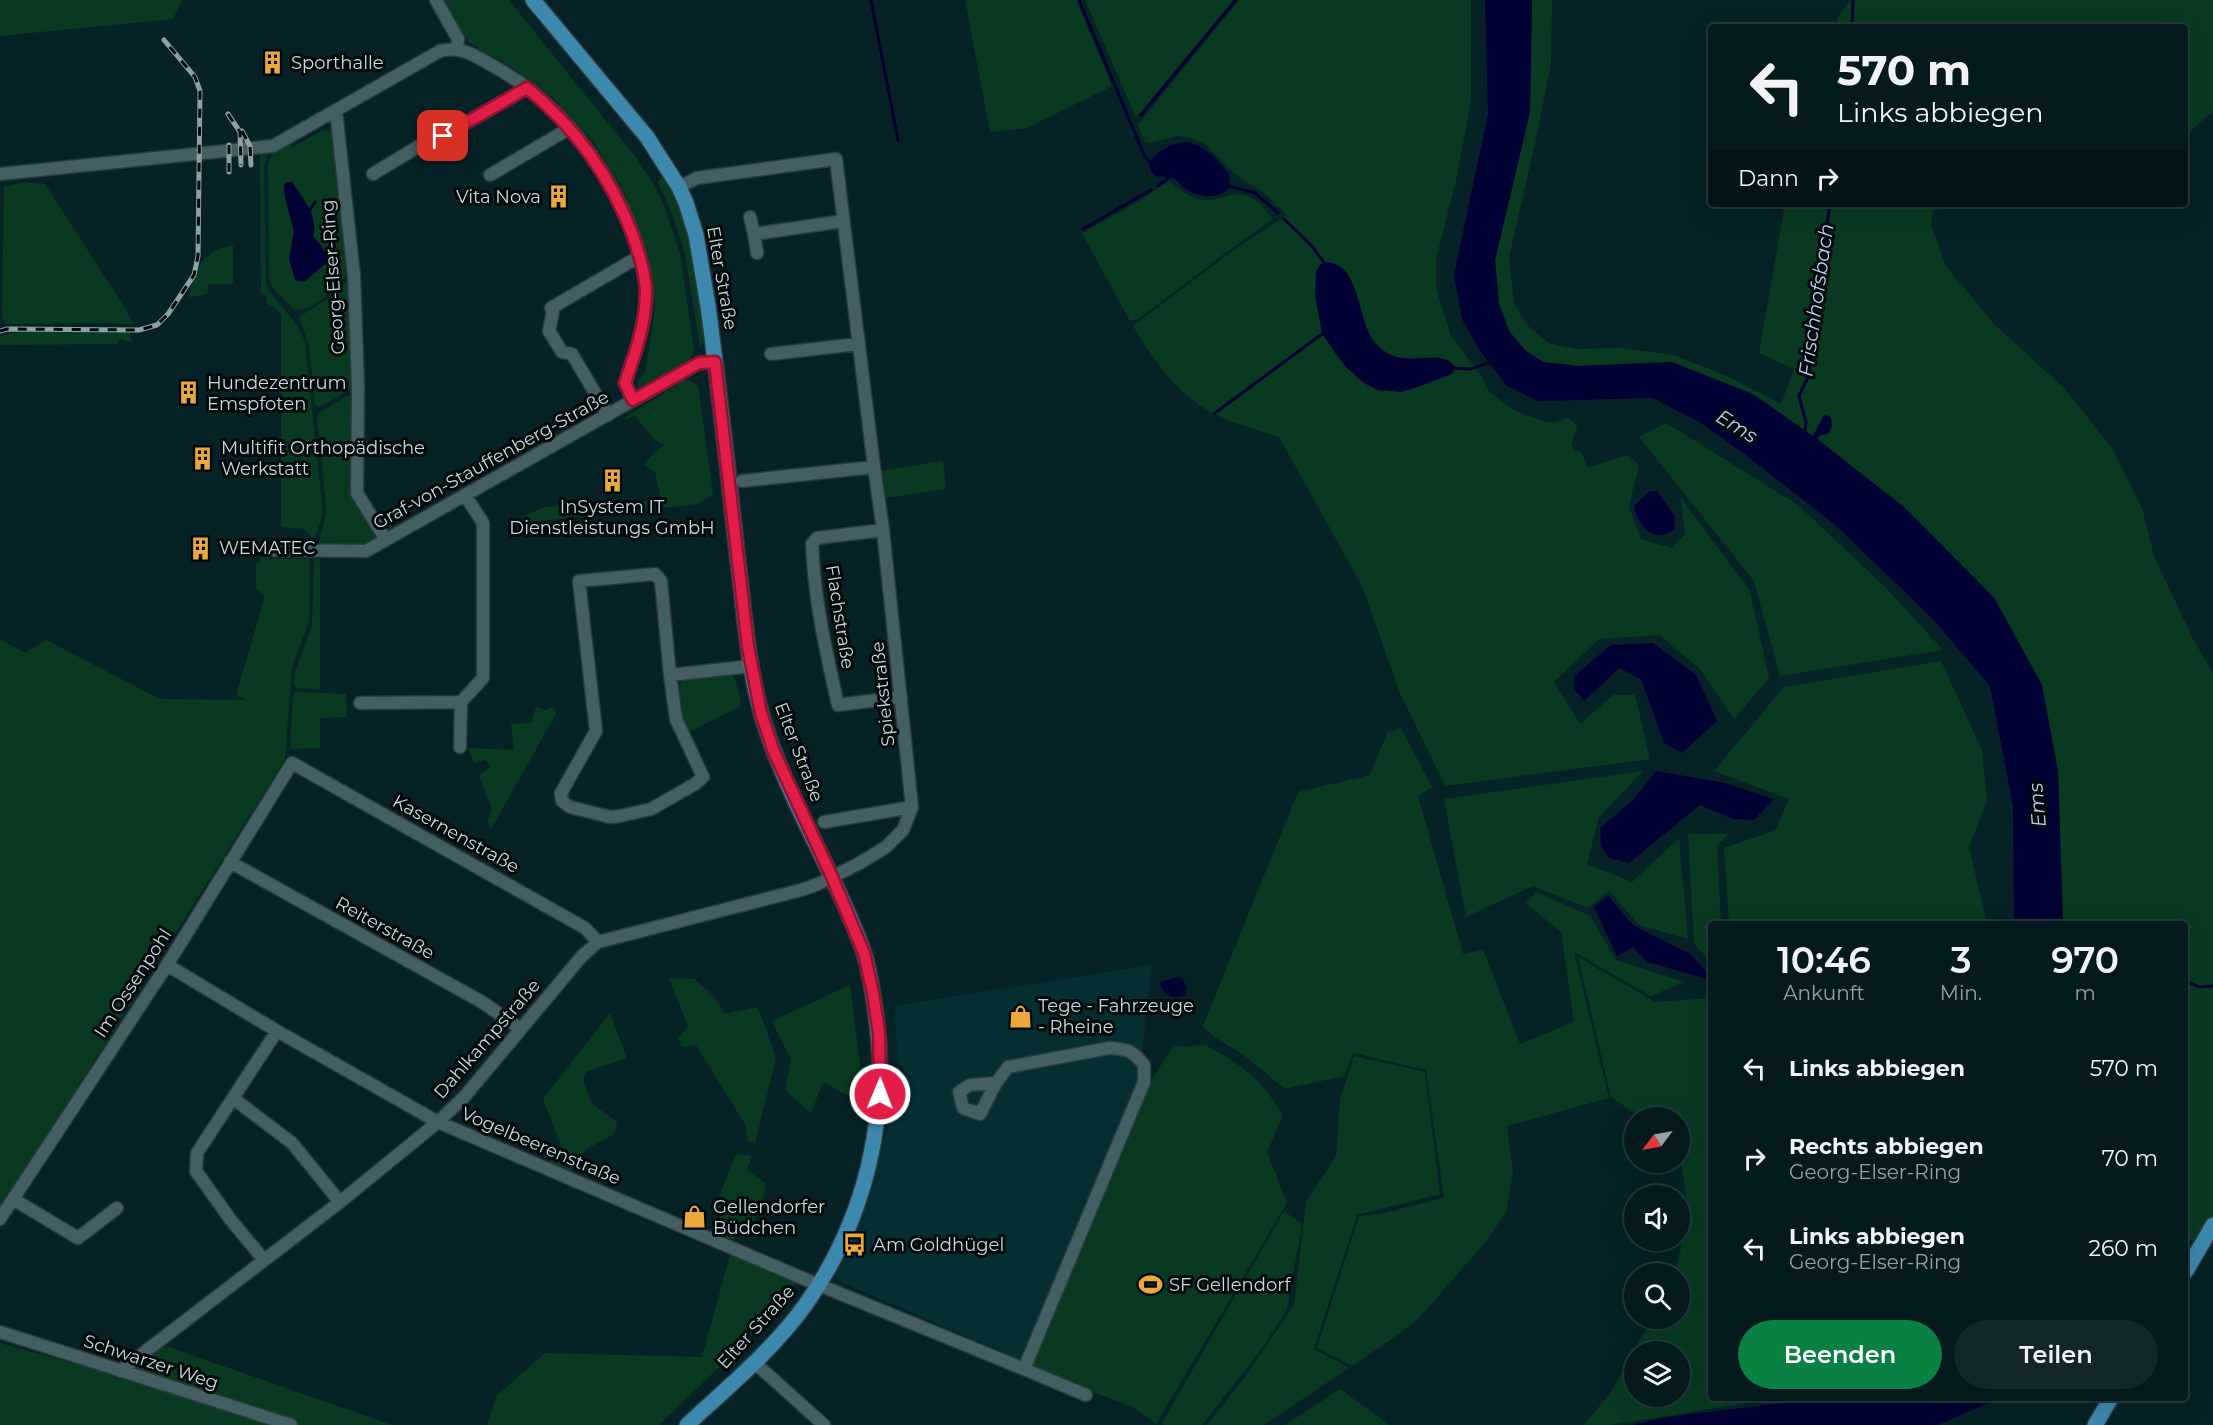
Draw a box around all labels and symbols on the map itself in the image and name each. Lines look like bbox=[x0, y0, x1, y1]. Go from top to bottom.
building icon: Sporthalle bbox=[260, 50, 286, 76]
place label: Sporthalle bbox=[291, 52, 384, 74]
pin bbox=[417, 110, 468, 161]
building icon: Vita Nova bbox=[546, 184, 572, 210]
place label: Vita Nova bbox=[456, 186, 541, 208]
street label: Georg-Elser-Ring bbox=[317, 199, 349, 355]
water label: Frischhofsbach bbox=[1793, 222, 1839, 378]
street label: Elter Straße bbox=[702, 224, 742, 332]
place label: Hundezentrum Emspfoten bbox=[207, 372, 347, 415]
building icon: Hundezentrum Emspfoten bbox=[176, 380, 202, 406]
street label: Graf-von-Stauffenberg-Straße bbox=[369, 386, 613, 534]
water label: Ems bbox=[1712, 404, 1762, 448]
place label: Multifit Orthopädische Werkstatt bbox=[221, 437, 425, 480]
building icon: Multifit Orthopädische Werkstatt bbox=[190, 445, 216, 471]
building icon: InSystem IT Dienstleistungs GmbH bbox=[599, 468, 625, 494]
place label: InSystem IT Dienstleistungs GmbH bbox=[509, 496, 715, 539]
building icon: WEMATEC bbox=[188, 535, 214, 561]
place label: WEMATEC bbox=[219, 537, 316, 559]
street label: Flachstraße bbox=[821, 563, 859, 671]
street label: Spiekstraße bbox=[867, 640, 899, 748]
street label: Elter Straße bbox=[770, 699, 828, 805]
water label: Ems bbox=[2023, 782, 2051, 828]
street label: Kasernenstraße bbox=[389, 790, 523, 878]
street label: Reiterstraße bbox=[332, 892, 438, 964]
street label: Im Ossenpohl bbox=[90, 924, 176, 1042]
street label: Dahlkampstraße bbox=[429, 975, 545, 1103]
place label: Tege - Fahrzeuge - Rheine bbox=[1038, 995, 1194, 1038]
shop icon: Tege - Fahrzeuge - Rheine bbox=[1007, 1003, 1033, 1029]
position arrow bbox=[848, 1062, 912, 1126]
street label: Vogelbeerenstraße bbox=[458, 1102, 624, 1190]
north arrow bbox=[1624, 1107, 1690, 1173]
place label: Gellendorfer Büdchen bbox=[713, 1196, 825, 1239]
shop icon: Gellendorfer Büdchen bbox=[682, 1204, 708, 1230]
bus stop icon: Am Goldhügel bbox=[842, 1232, 868, 1258]
place label: Am Goldhügel bbox=[873, 1234, 1004, 1256]
sports icon: SF Gellendorf bbox=[1138, 1272, 1164, 1298]
place label: SF Gellendorf bbox=[1169, 1274, 1291, 1296]
street label: Elter Straße bbox=[713, 1281, 799, 1373]
street label: Schwarzer Weg bbox=[81, 1330, 221, 1394]

